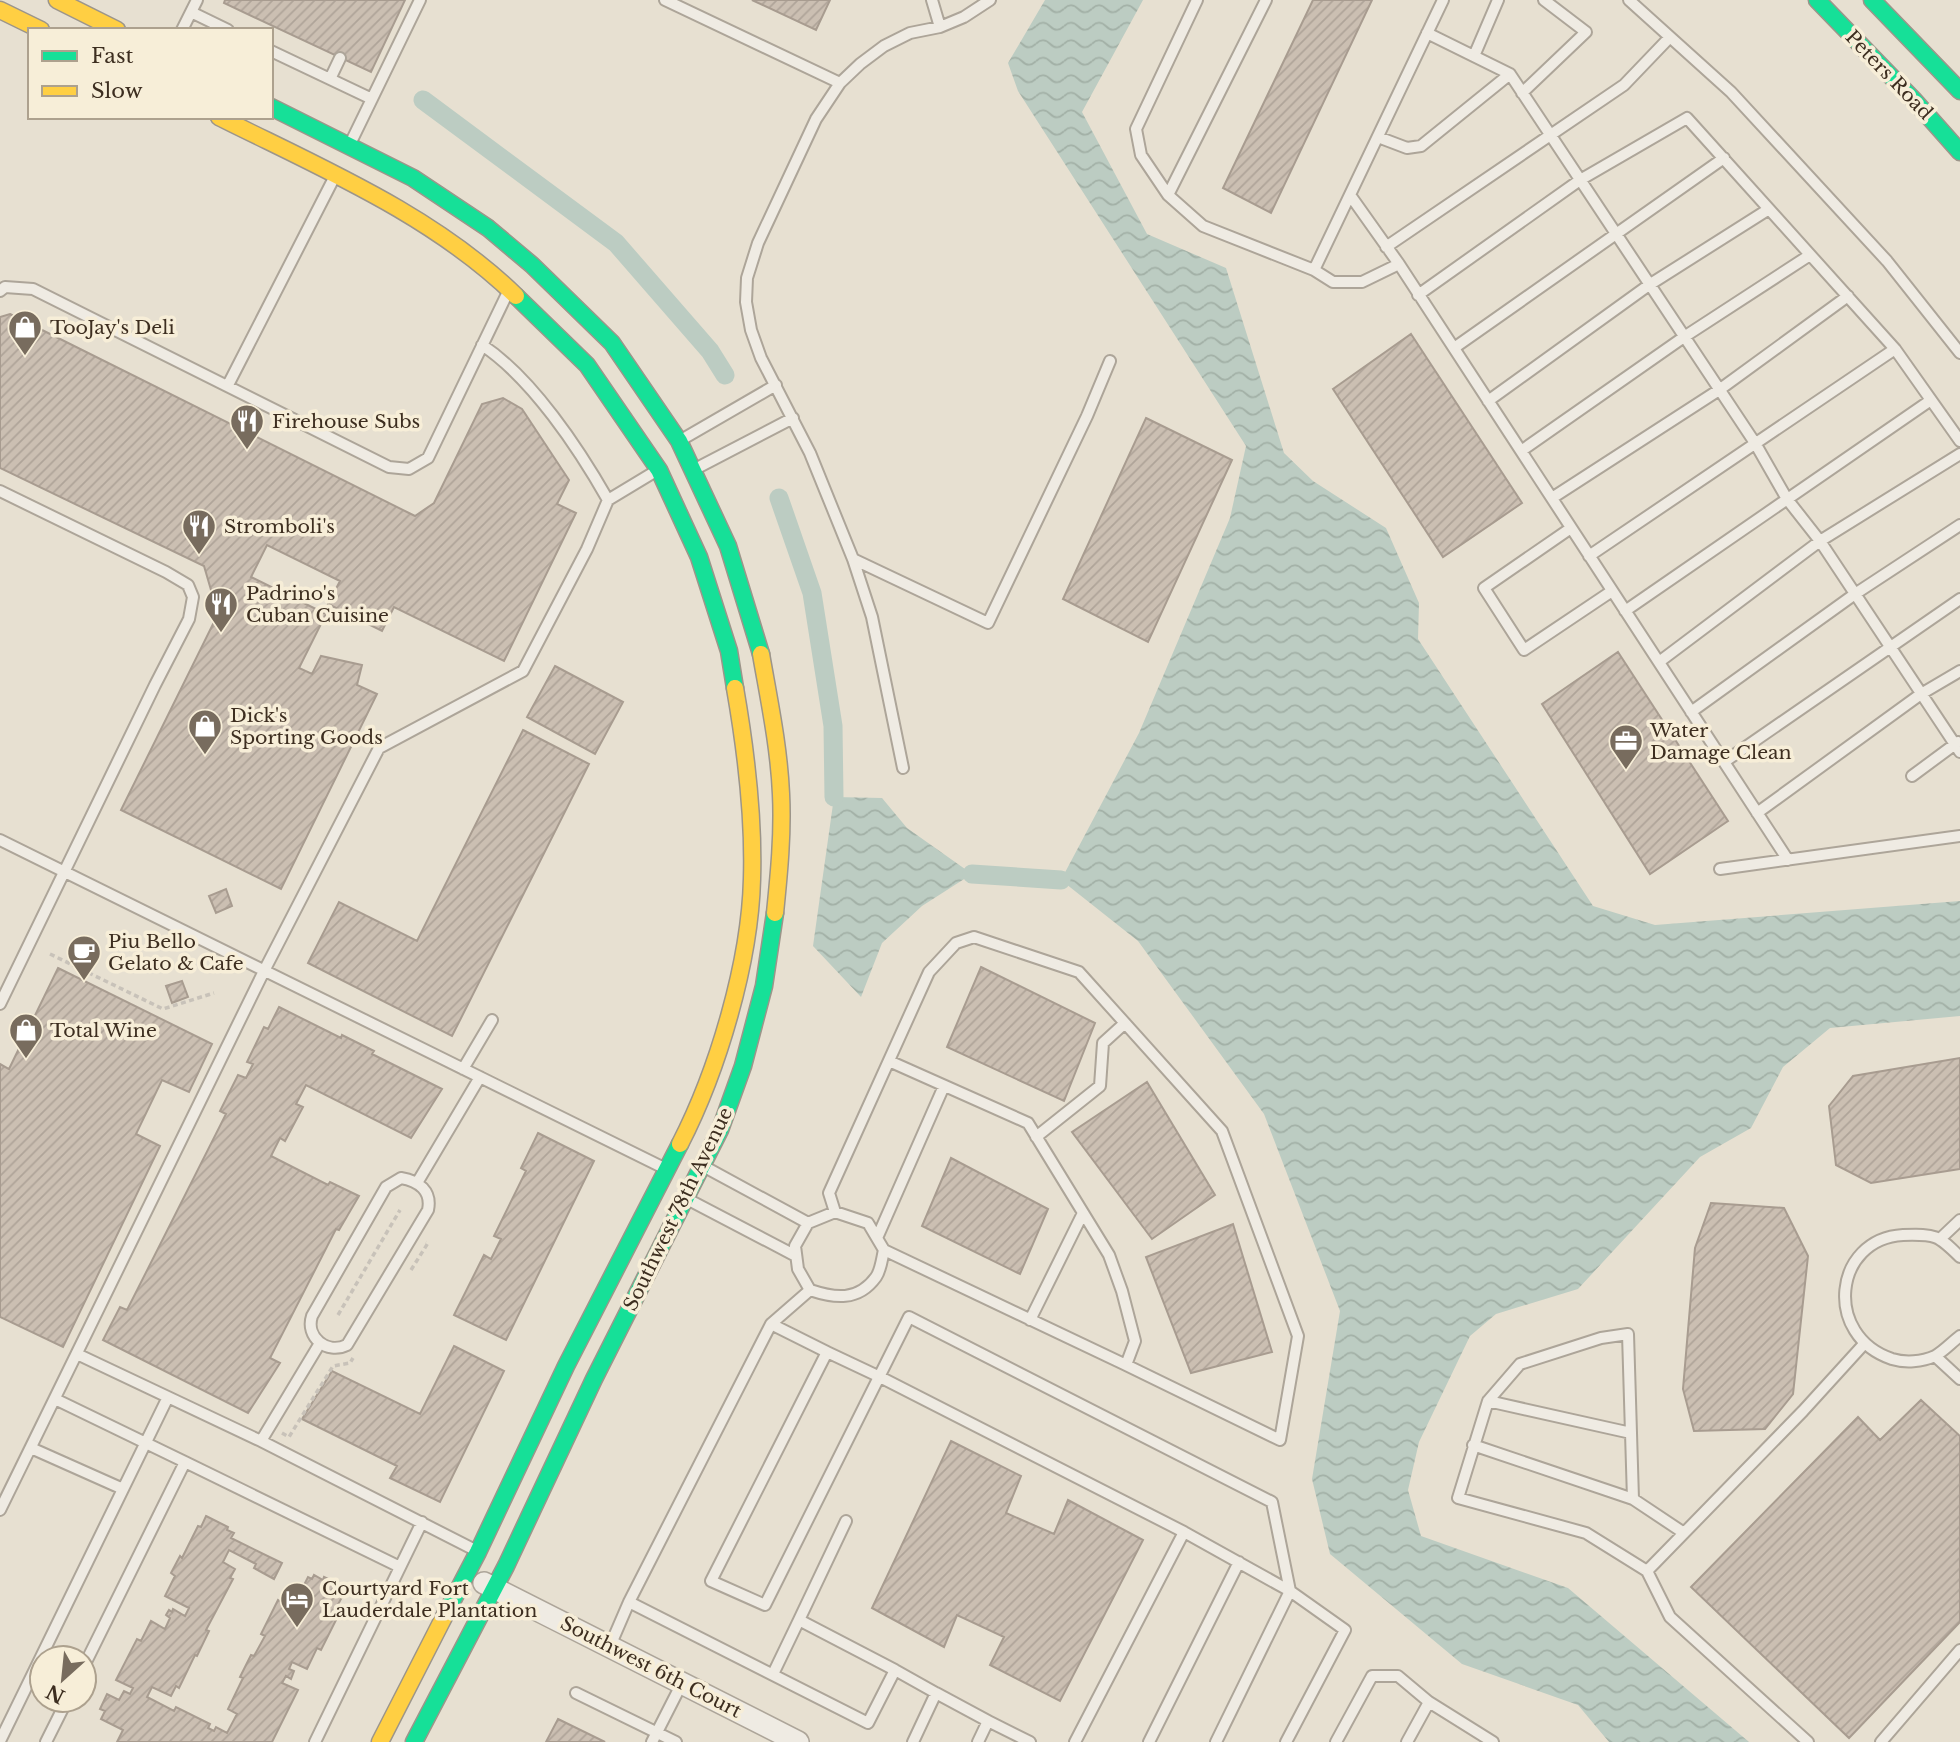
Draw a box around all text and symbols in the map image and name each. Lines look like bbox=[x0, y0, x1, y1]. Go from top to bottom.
street label: Peters Road bbox=[1841, 26, 1937, 125]
legend bbox=[28, 28, 273, 119]
text: Fast bbox=[91, 43, 133, 69]
text: Slow bbox=[91, 78, 143, 104]
shop icon: TooJay's Deli bbox=[6, 308, 44, 357]
place label: TooJay's Deli bbox=[50, 316, 175, 339]
restaurant icon: Firehouse Subs bbox=[228, 402, 266, 451]
place label: Firehouse Subs bbox=[272, 410, 420, 433]
restaurant icon: Stromboli's bbox=[180, 507, 218, 556]
place label: Stromboli's bbox=[224, 515, 335, 538]
place label: Padrino's Cuban Cuisine bbox=[246, 582, 389, 627]
restaurant icon: Padrino's Cuban Cuisine bbox=[202, 585, 240, 634]
place label: Dick's Sporting Goods bbox=[230, 704, 383, 749]
shop icon: Dick's Sporting Goods bbox=[186, 707, 224, 756]
place label: Water Damage Clean bbox=[1649, 719, 1792, 764]
office icon: Water Damage Clean bbox=[1607, 722, 1645, 771]
place label: Piu Bello Gelato & Cafe bbox=[108, 930, 244, 975]
cafe icon: Piu Bello Gelato & Cafe bbox=[65, 933, 103, 982]
shop icon: Total Wine bbox=[7, 1011, 45, 1060]
place label: Total Wine bbox=[50, 1019, 157, 1042]
street label: Southwest 78th Avenue bbox=[619, 1103, 737, 1315]
place label: Courtyard Fort Lauderdale Plantation bbox=[322, 1577, 537, 1622]
hotel icon: Courtyard Fort Lauderdale Plantation bbox=[278, 1580, 316, 1629]
street label: Southwest 6th Court bbox=[557, 1611, 746, 1723]
north arrow bbox=[28, 1644, 98, 1714]
text: N bbox=[42, 1679, 69, 1708]

